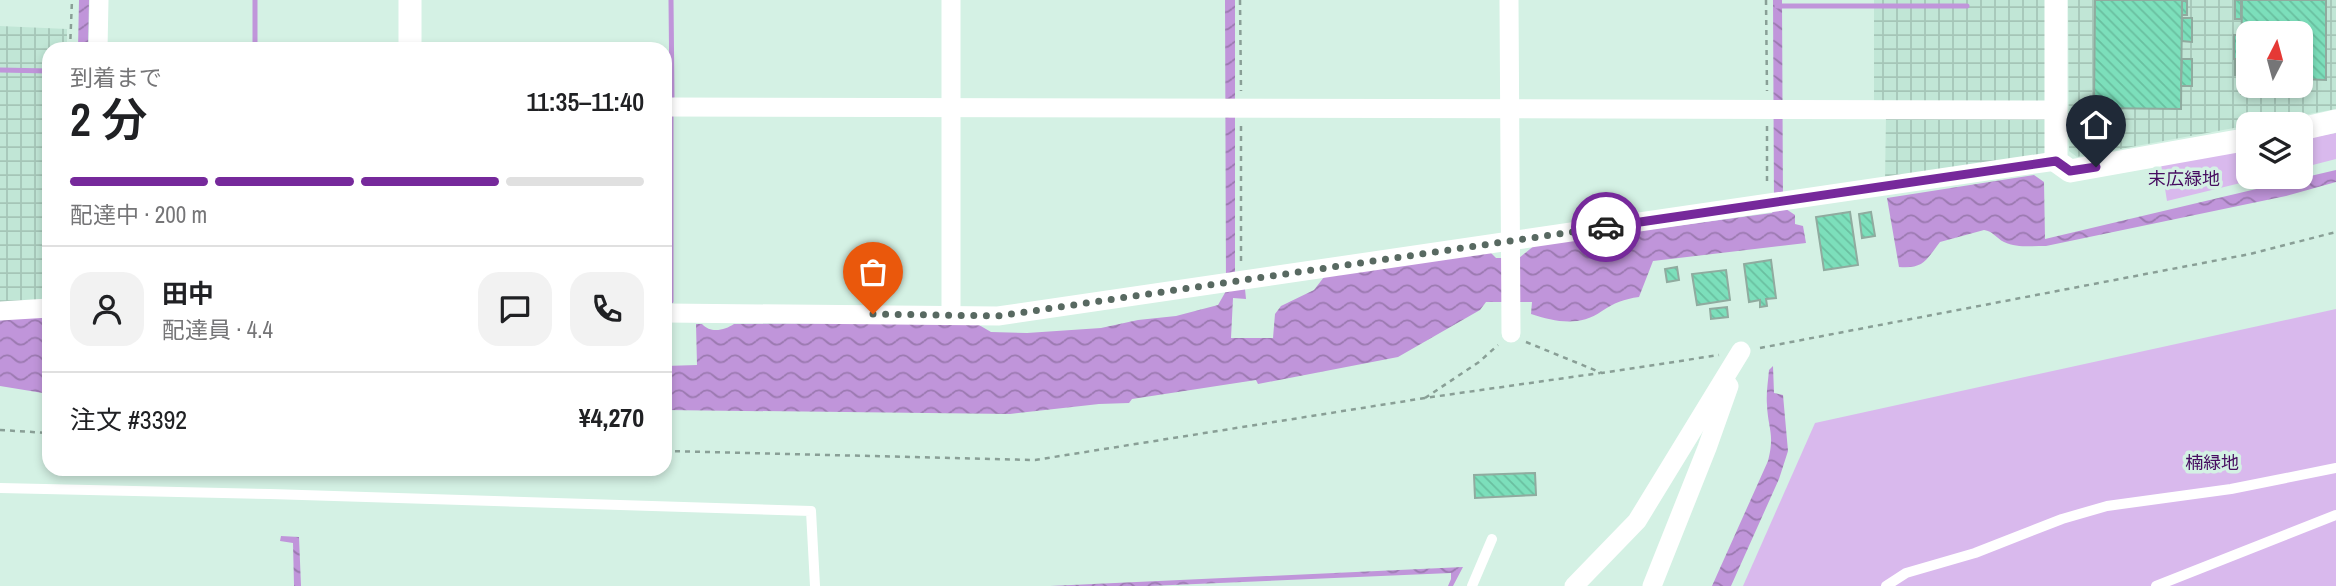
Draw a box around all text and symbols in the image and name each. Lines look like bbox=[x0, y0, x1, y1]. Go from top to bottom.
north arrow bbox=[2236, 21, 2314, 98]
map controls bbox=[2236, 21, 2313, 189]
text: 到着まで bbox=[70, 62, 162, 93]
text: 11:35–11:40 bbox=[526, 84, 644, 119]
text: 2 分 bbox=[70, 88, 147, 150]
pin bbox=[2066, 95, 2126, 167]
icon: home bbox=[2077, 106, 2115, 144]
button: layers bbox=[2236, 112, 2313, 189]
park label: 末広緑地 bbox=[2148, 166, 2220, 191]
courier bbox=[1571, 192, 1641, 262]
text: 配達中 · 200 m bbox=[70, 199, 207, 230]
icon: car bbox=[1587, 208, 1625, 246]
pin bbox=[843, 242, 903, 314]
icon: bag bbox=[854, 253, 892, 291]
button: person bbox=[70, 272, 144, 346]
button: chat bbox=[478, 272, 552, 346]
button: phone bbox=[570, 272, 644, 346]
text: 田中 bbox=[162, 276, 214, 311]
text: 配達員 · 4.4 bbox=[162, 314, 273, 345]
text: ¥4,270 bbox=[579, 400, 644, 435]
text: 注文 #3392 bbox=[70, 402, 187, 437]
park label: 楠緑地 bbox=[2185, 450, 2239, 475]

